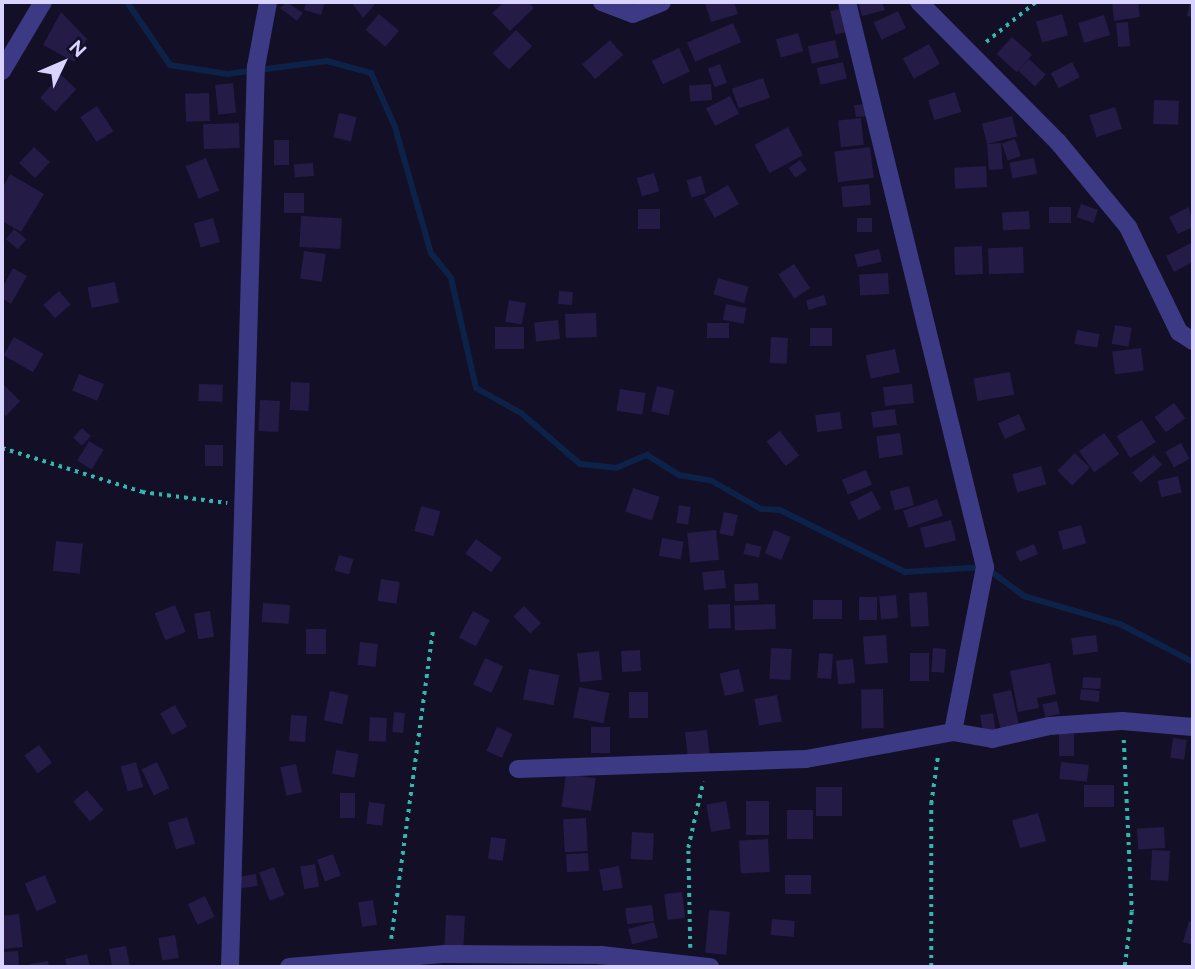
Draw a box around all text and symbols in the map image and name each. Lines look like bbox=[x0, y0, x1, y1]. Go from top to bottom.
north arrow bbox=[28, 28, 98, 98]
text: N bbox=[65, 36, 91, 61]

